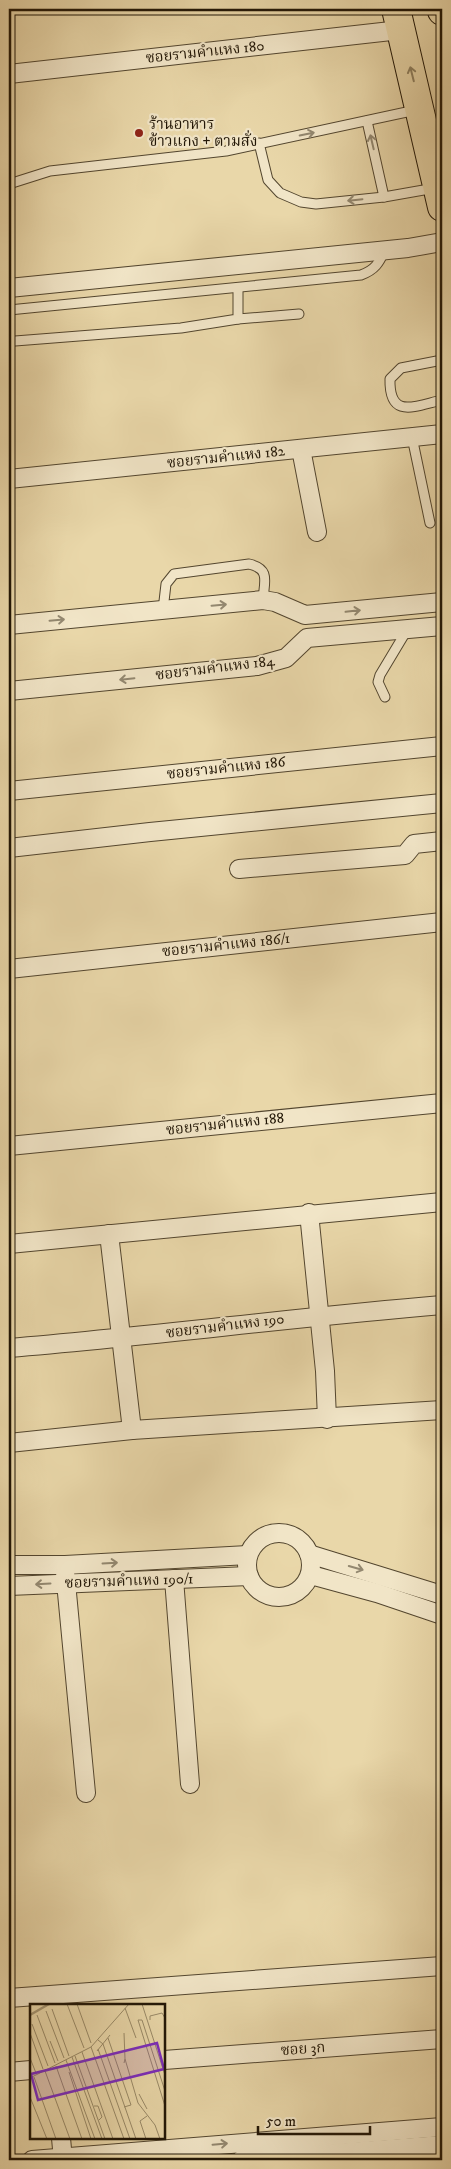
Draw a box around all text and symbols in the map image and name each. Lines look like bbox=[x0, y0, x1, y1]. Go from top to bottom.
street label: ซอยรามคำแหง 180 bbox=[145, 36, 265, 68]
one-way arrow bbox=[406, 67, 416, 83]
place label: ร้านอาหาร ข้าวแกง + ตามสั่ง bbox=[149, 115, 257, 151]
marker: ร้านอาหาร ข้าวแกง + ตามสั่ง bbox=[133, 127, 145, 139]
one-way arrow bbox=[299, 128, 315, 138]
one-way arrow bbox=[366, 134, 376, 150]
one-way arrow bbox=[347, 195, 363, 205]
street label: ซอยรามคำแหง 182 bbox=[166, 441, 287, 473]
one-way arrow bbox=[211, 600, 227, 609]
one-way arrow bbox=[345, 606, 361, 616]
one-way arrow bbox=[49, 615, 65, 625]
street label: ซอยรามคำแหง 184 bbox=[154, 651, 276, 685]
one-way arrow bbox=[120, 674, 136, 684]
street label: ซอยรามคำแหง 186 bbox=[166, 752, 287, 784]
street label: ซอยรามคำแหง 186/1 bbox=[161, 929, 291, 961]
street label: ซอยรามคำแหง 188 bbox=[165, 1108, 285, 1140]
street label: ซอยรามคำแหง 190 bbox=[165, 1309, 285, 1343]
one-way arrow bbox=[102, 1558, 118, 1567]
one-way arrow bbox=[347, 1563, 363, 1573]
street label: ซอยรามคำแหง 190/1 bbox=[64, 1569, 194, 1593]
one-way arrow bbox=[35, 1580, 51, 1589]
inset map bbox=[30, 2004, 165, 2139]
street label: ซอย 3ก bbox=[280, 2038, 326, 2060]
scale bar bbox=[258, 2104, 371, 2136]
text: 50 m bbox=[266, 2112, 296, 2131]
one-way arrow bbox=[211, 2140, 227, 2149]

